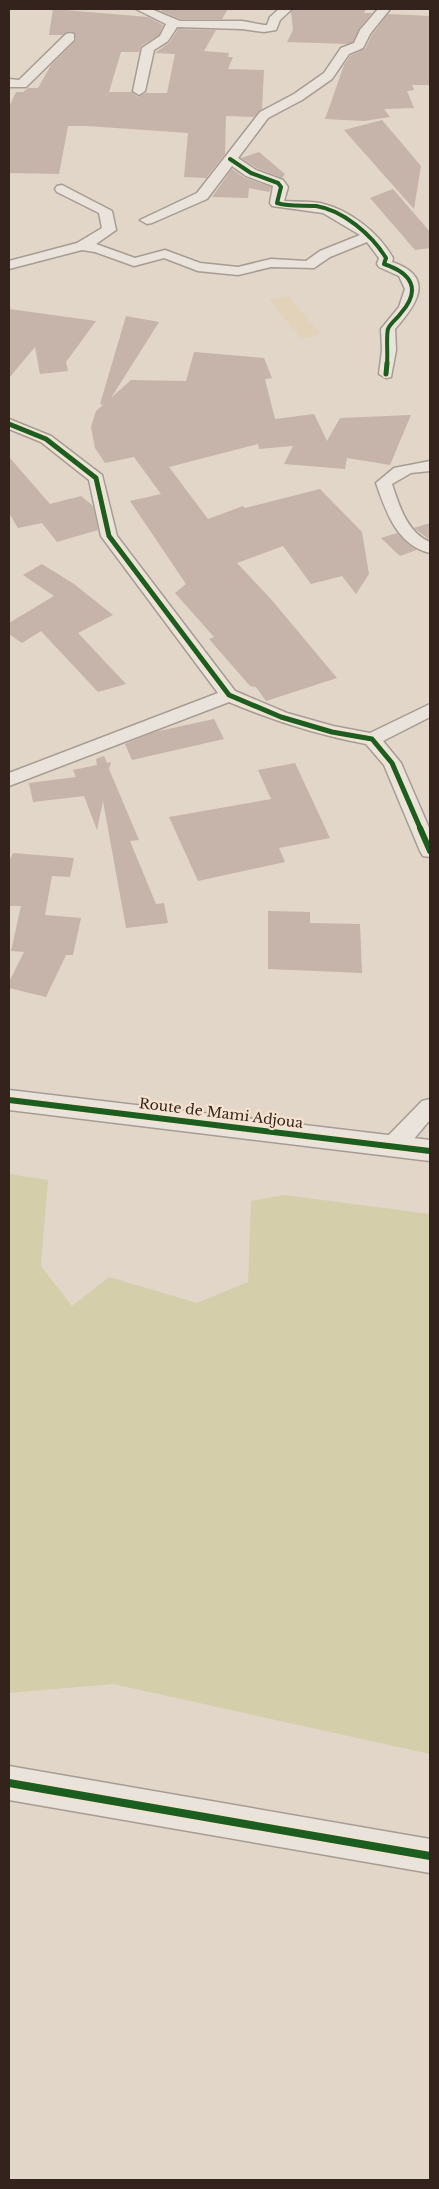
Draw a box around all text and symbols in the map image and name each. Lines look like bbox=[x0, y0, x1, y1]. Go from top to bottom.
street label: Route de Mami Adjoua bbox=[138, 1094, 304, 1132]

